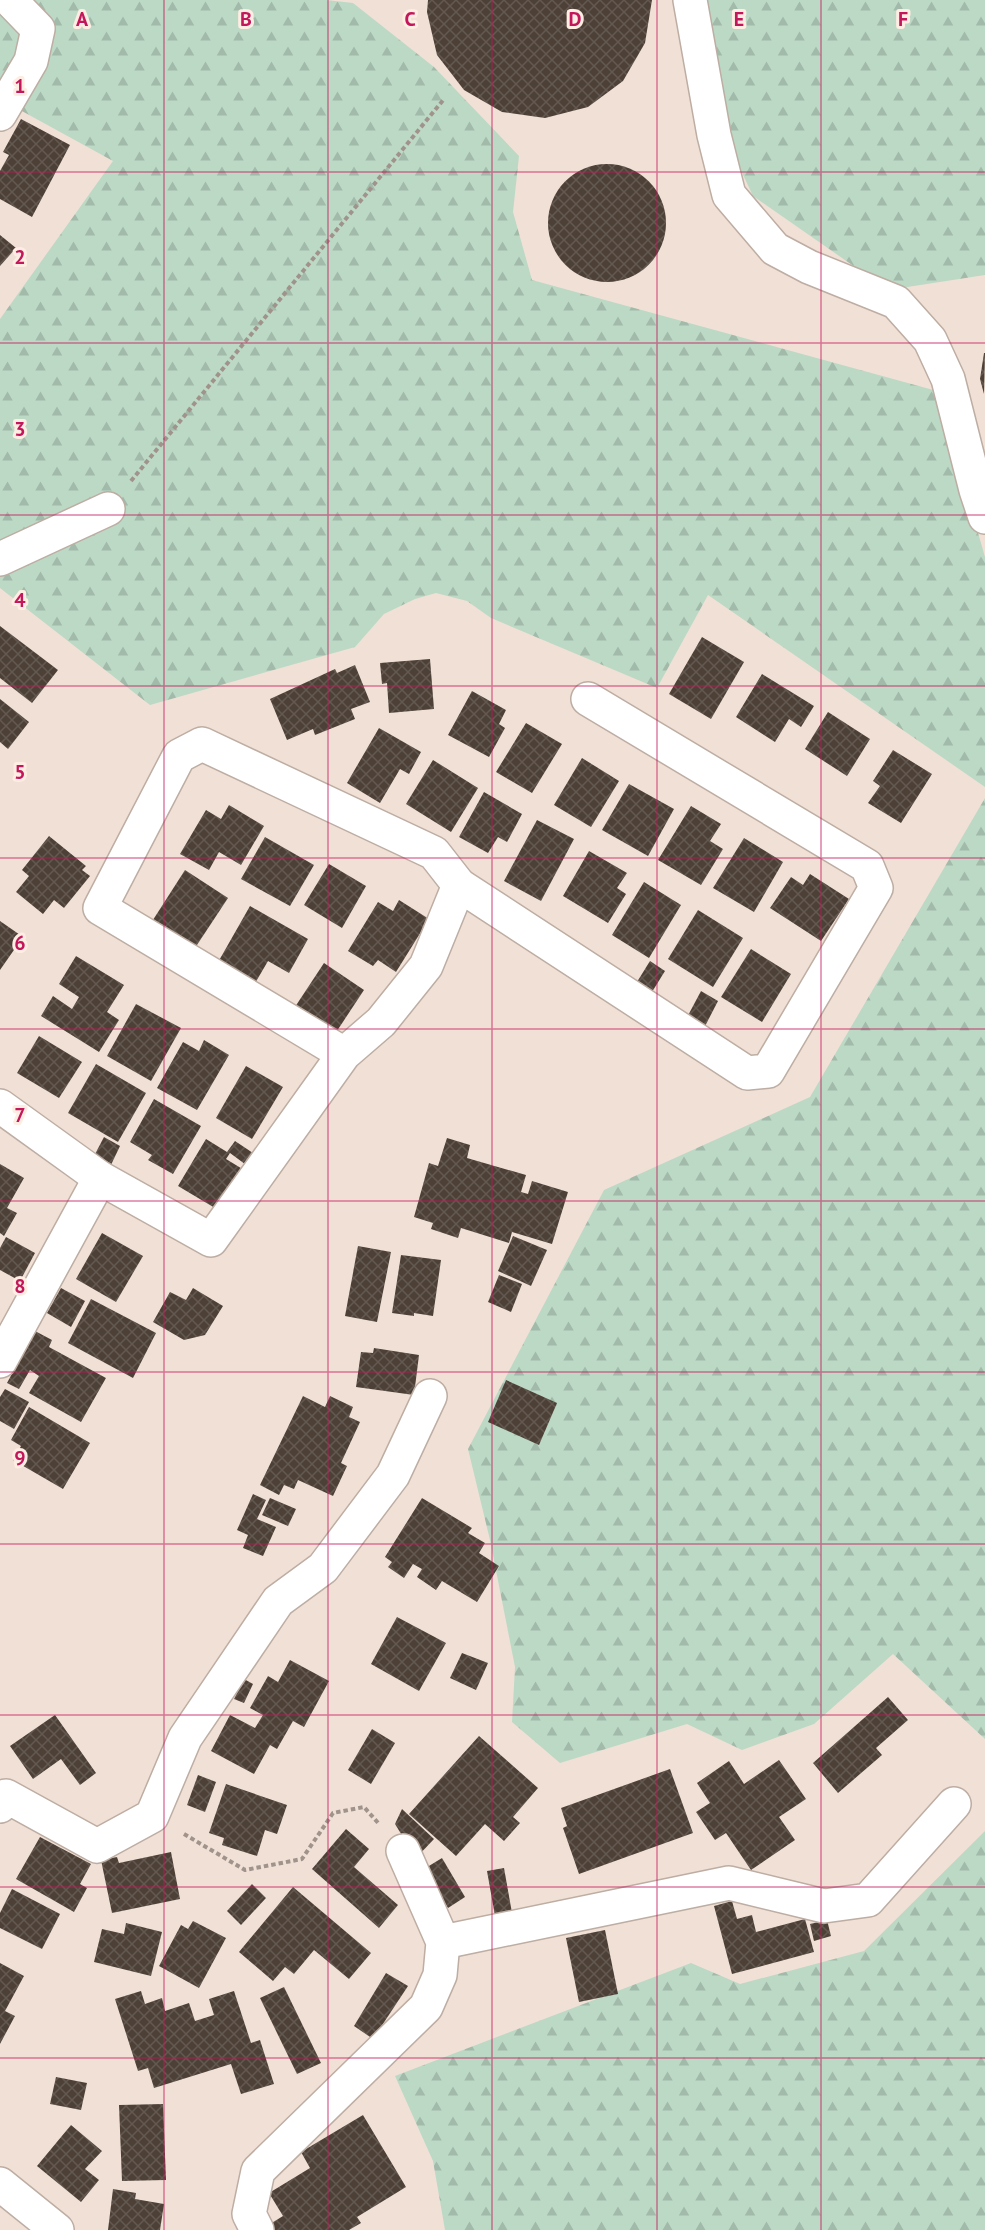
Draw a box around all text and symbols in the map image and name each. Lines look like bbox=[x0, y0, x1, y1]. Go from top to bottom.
text: A bbox=[76, 6, 89, 32]
text: B bbox=[240, 6, 252, 32]
text: C bbox=[404, 6, 416, 32]
text: D bbox=[569, 6, 582, 32]
text: E bbox=[734, 6, 744, 32]
text: F bbox=[898, 6, 908, 32]
text: 1 bbox=[14, 73, 26, 99]
text: 2 bbox=[14, 244, 26, 270]
text: 3 bbox=[14, 416, 26, 442]
text: 4 bbox=[14, 587, 26, 613]
text: 5 bbox=[14, 759, 26, 785]
text: 6 bbox=[14, 930, 26, 956]
text: 7 bbox=[14, 1102, 26, 1128]
text: 8 bbox=[14, 1273, 26, 1299]
text: 9 bbox=[14, 1445, 26, 1471]

